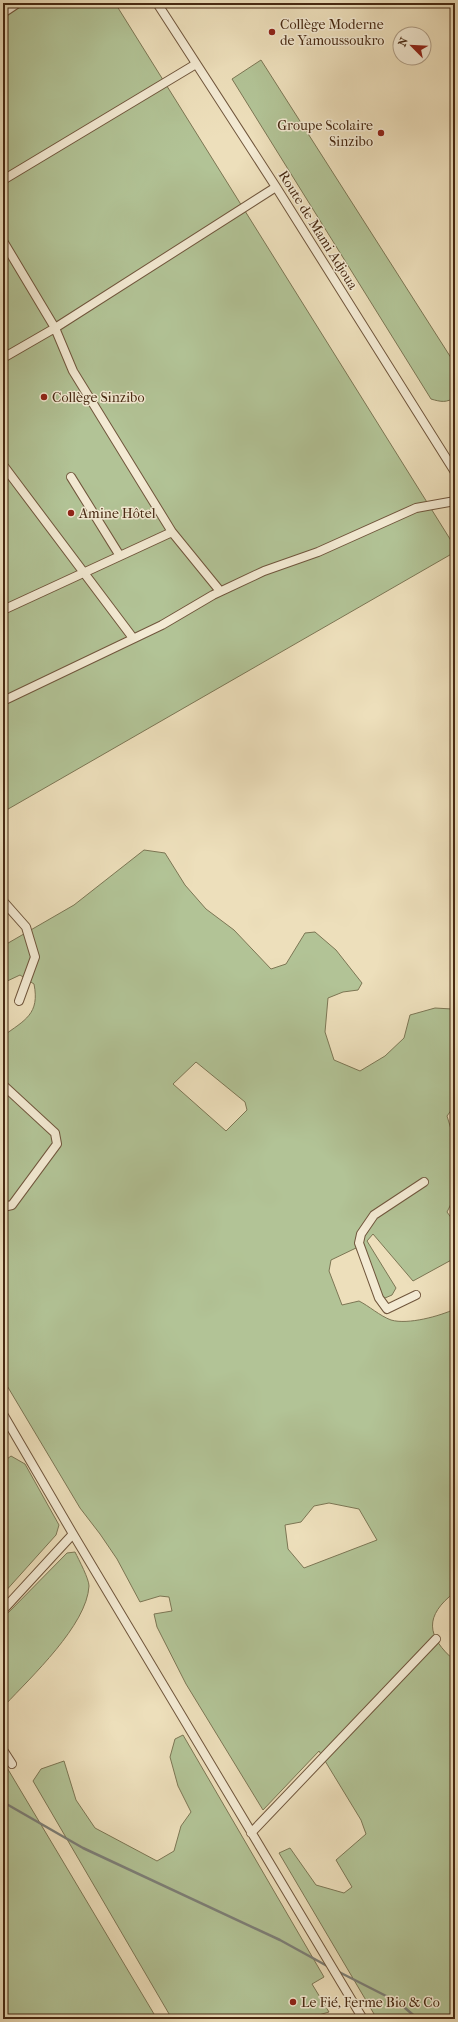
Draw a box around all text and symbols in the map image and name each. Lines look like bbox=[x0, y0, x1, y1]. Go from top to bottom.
place label: Collège Moderne de Yamoussoukro bbox=[280, 16, 384, 49]
north arrow bbox=[392, 26, 432, 66]
marker: Collège Moderne de Yamoussoukro bbox=[267, 27, 277, 37]
text: N bbox=[396, 35, 411, 49]
place label: Groupe Scolaire Sinzibo bbox=[277, 117, 373, 150]
marker: Groupe Scolaire Sinzibo bbox=[376, 128, 386, 138]
street label: Route de Mami Adjoua bbox=[275, 167, 362, 293]
place label: Collège Sinzibo bbox=[52, 389, 145, 406]
marker: Collège Sinzibo bbox=[39, 392, 49, 402]
place label: Amine Hôtel bbox=[78, 505, 156, 522]
marker: Amine Hôtel bbox=[66, 508, 76, 518]
place label: Le Fié, Ferme Bio & Co bbox=[301, 1994, 440, 2011]
marker: Le Fié, Ferme Bio & Co bbox=[288, 1997, 298, 2007]

